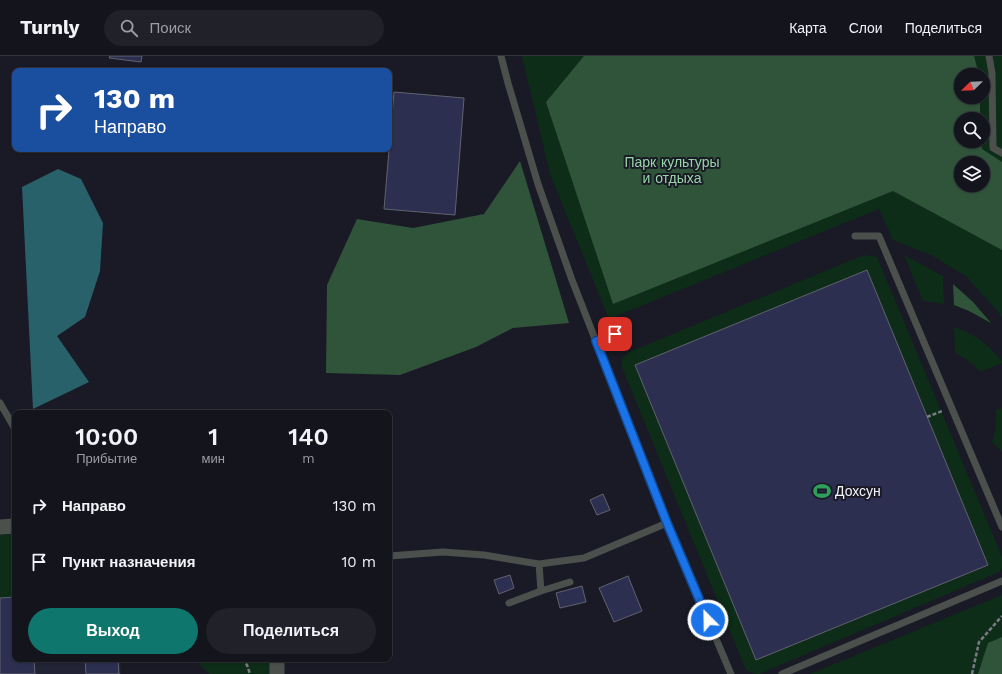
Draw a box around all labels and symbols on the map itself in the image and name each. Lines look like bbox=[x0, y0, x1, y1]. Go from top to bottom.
north arrow bbox=[954, 68, 990, 104]
park label: Парк культуры и отдыха bbox=[624, 154, 720, 186]
pin bbox=[598, 317, 632, 351]
sports icon: Дохсун bbox=[812, 481, 832, 501]
place label: Дохсун bbox=[835, 483, 881, 499]
position arrow bbox=[687, 599, 729, 641]

